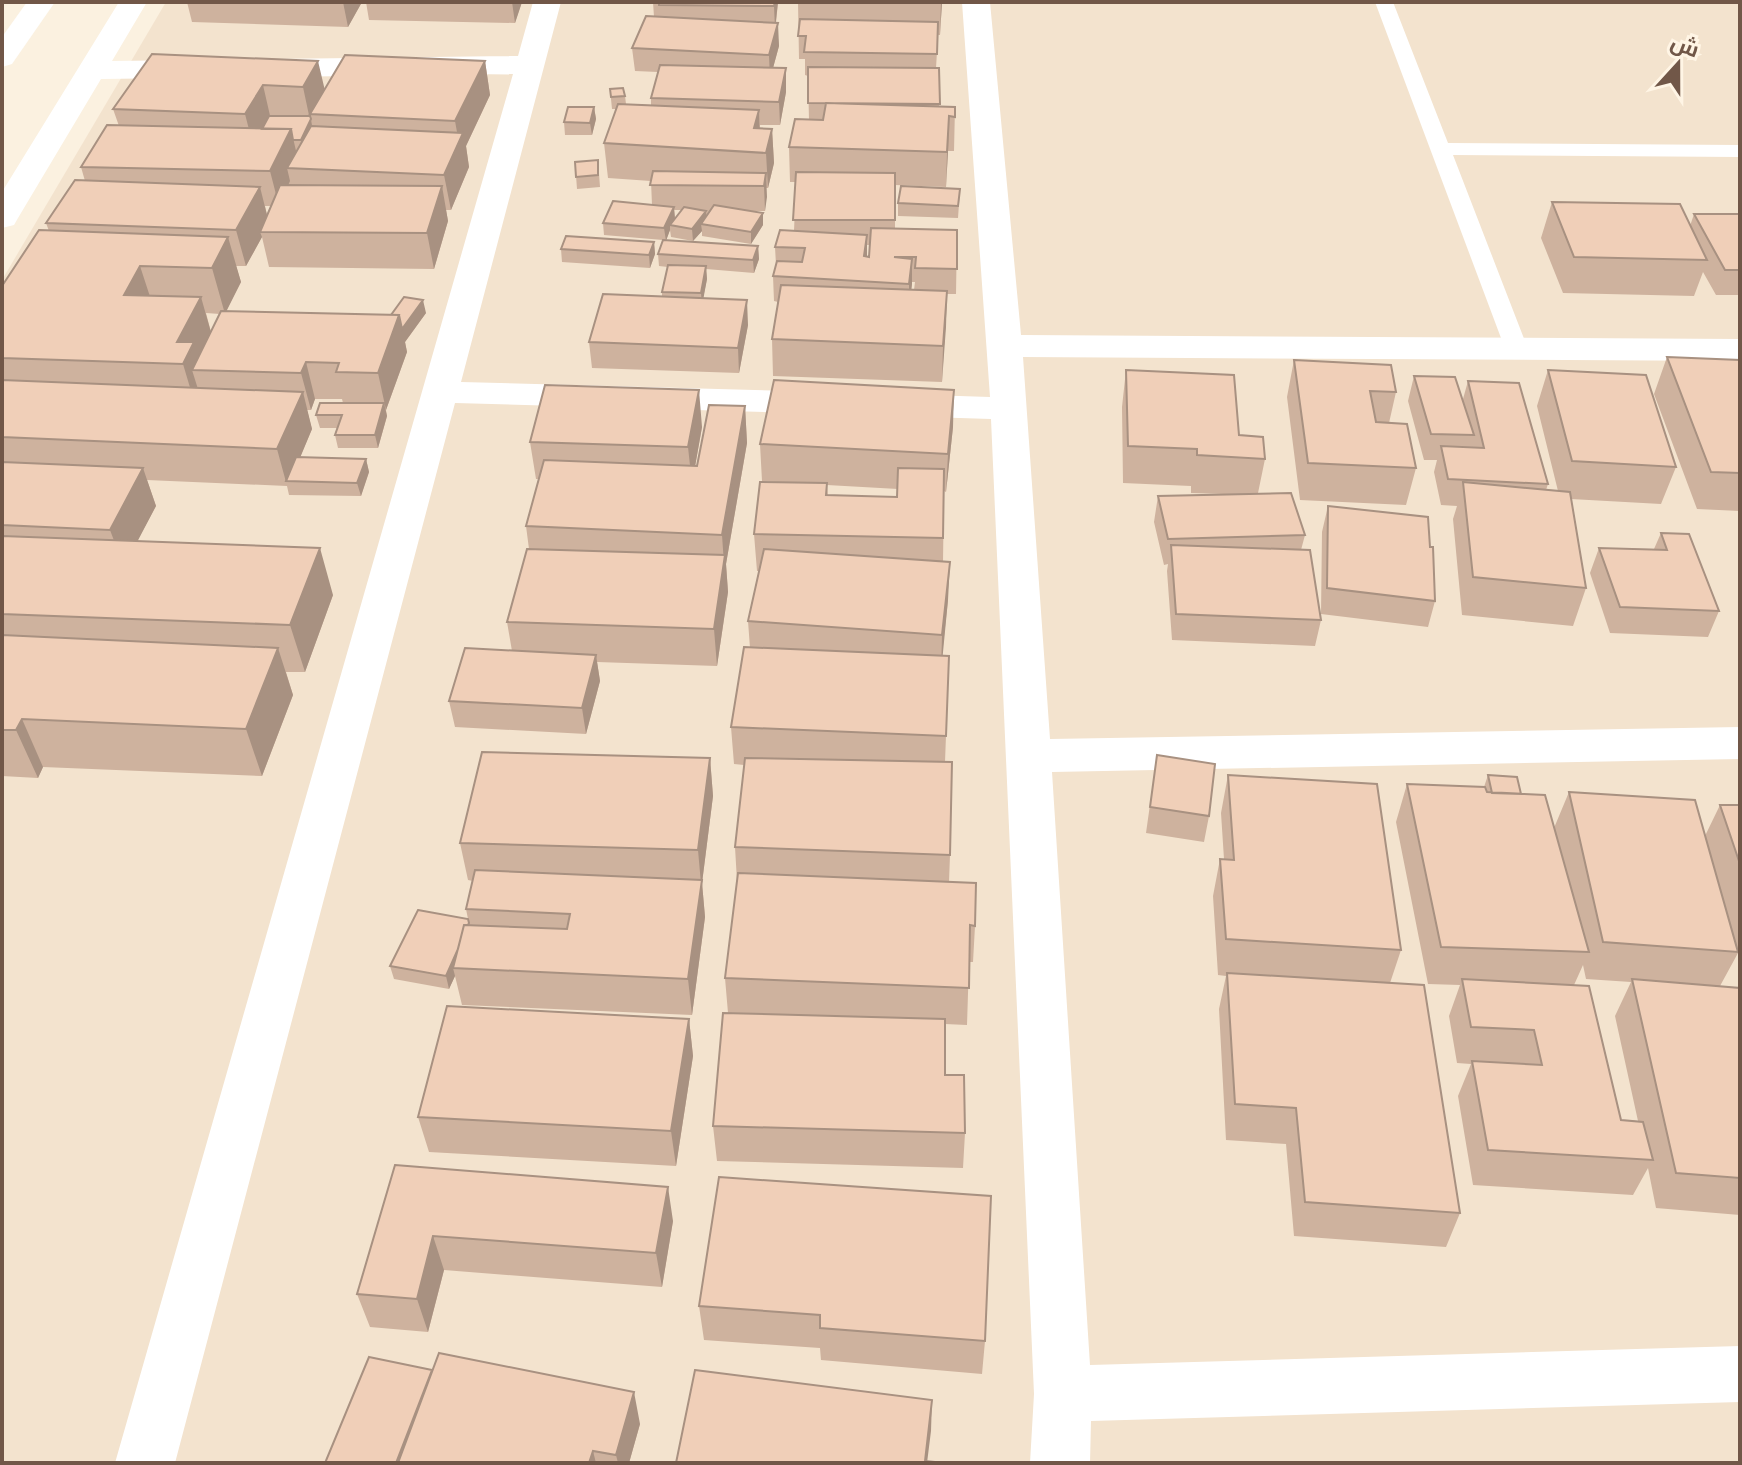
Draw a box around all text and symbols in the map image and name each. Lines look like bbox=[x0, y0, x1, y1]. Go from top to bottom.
north arrow bbox=[1638, 24, 1718, 104]
text: ش bbox=[1667, 28, 1703, 63]

